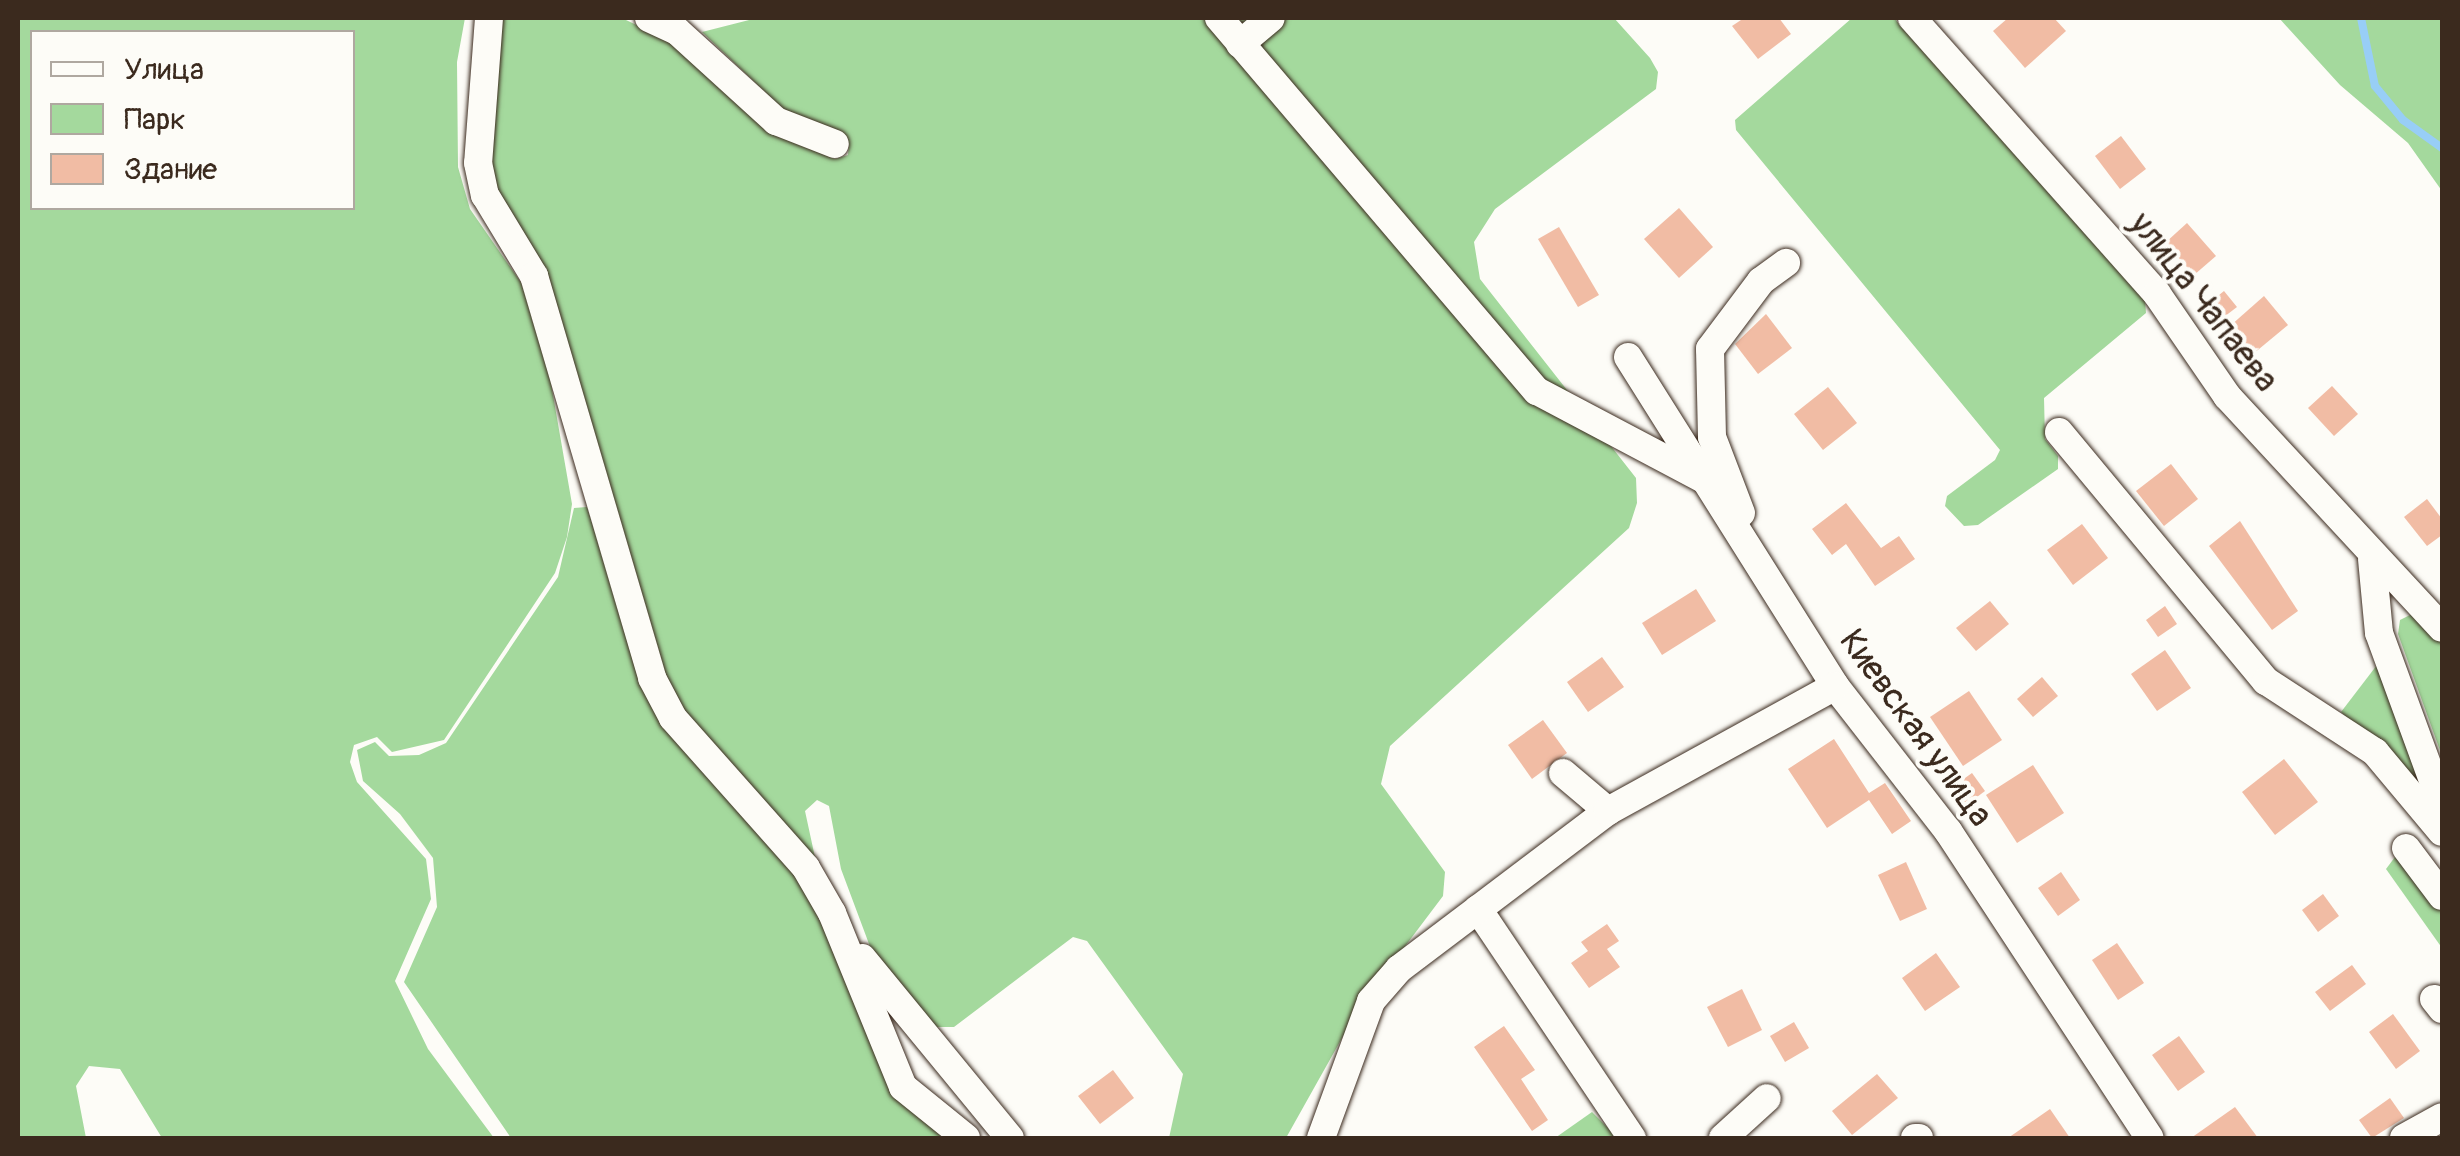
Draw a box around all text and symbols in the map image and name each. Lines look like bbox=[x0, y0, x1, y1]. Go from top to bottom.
legend bbox=[30, 30, 355, 210]
text: Улица bbox=[124, 51, 204, 88]
text: Парк bbox=[124, 101, 186, 138]
text: Здание bbox=[124, 151, 217, 188]
street label: улица Чапаева bbox=[2121, 204, 2287, 400]
street label: Киевская улица bbox=[1830, 621, 2002, 835]

